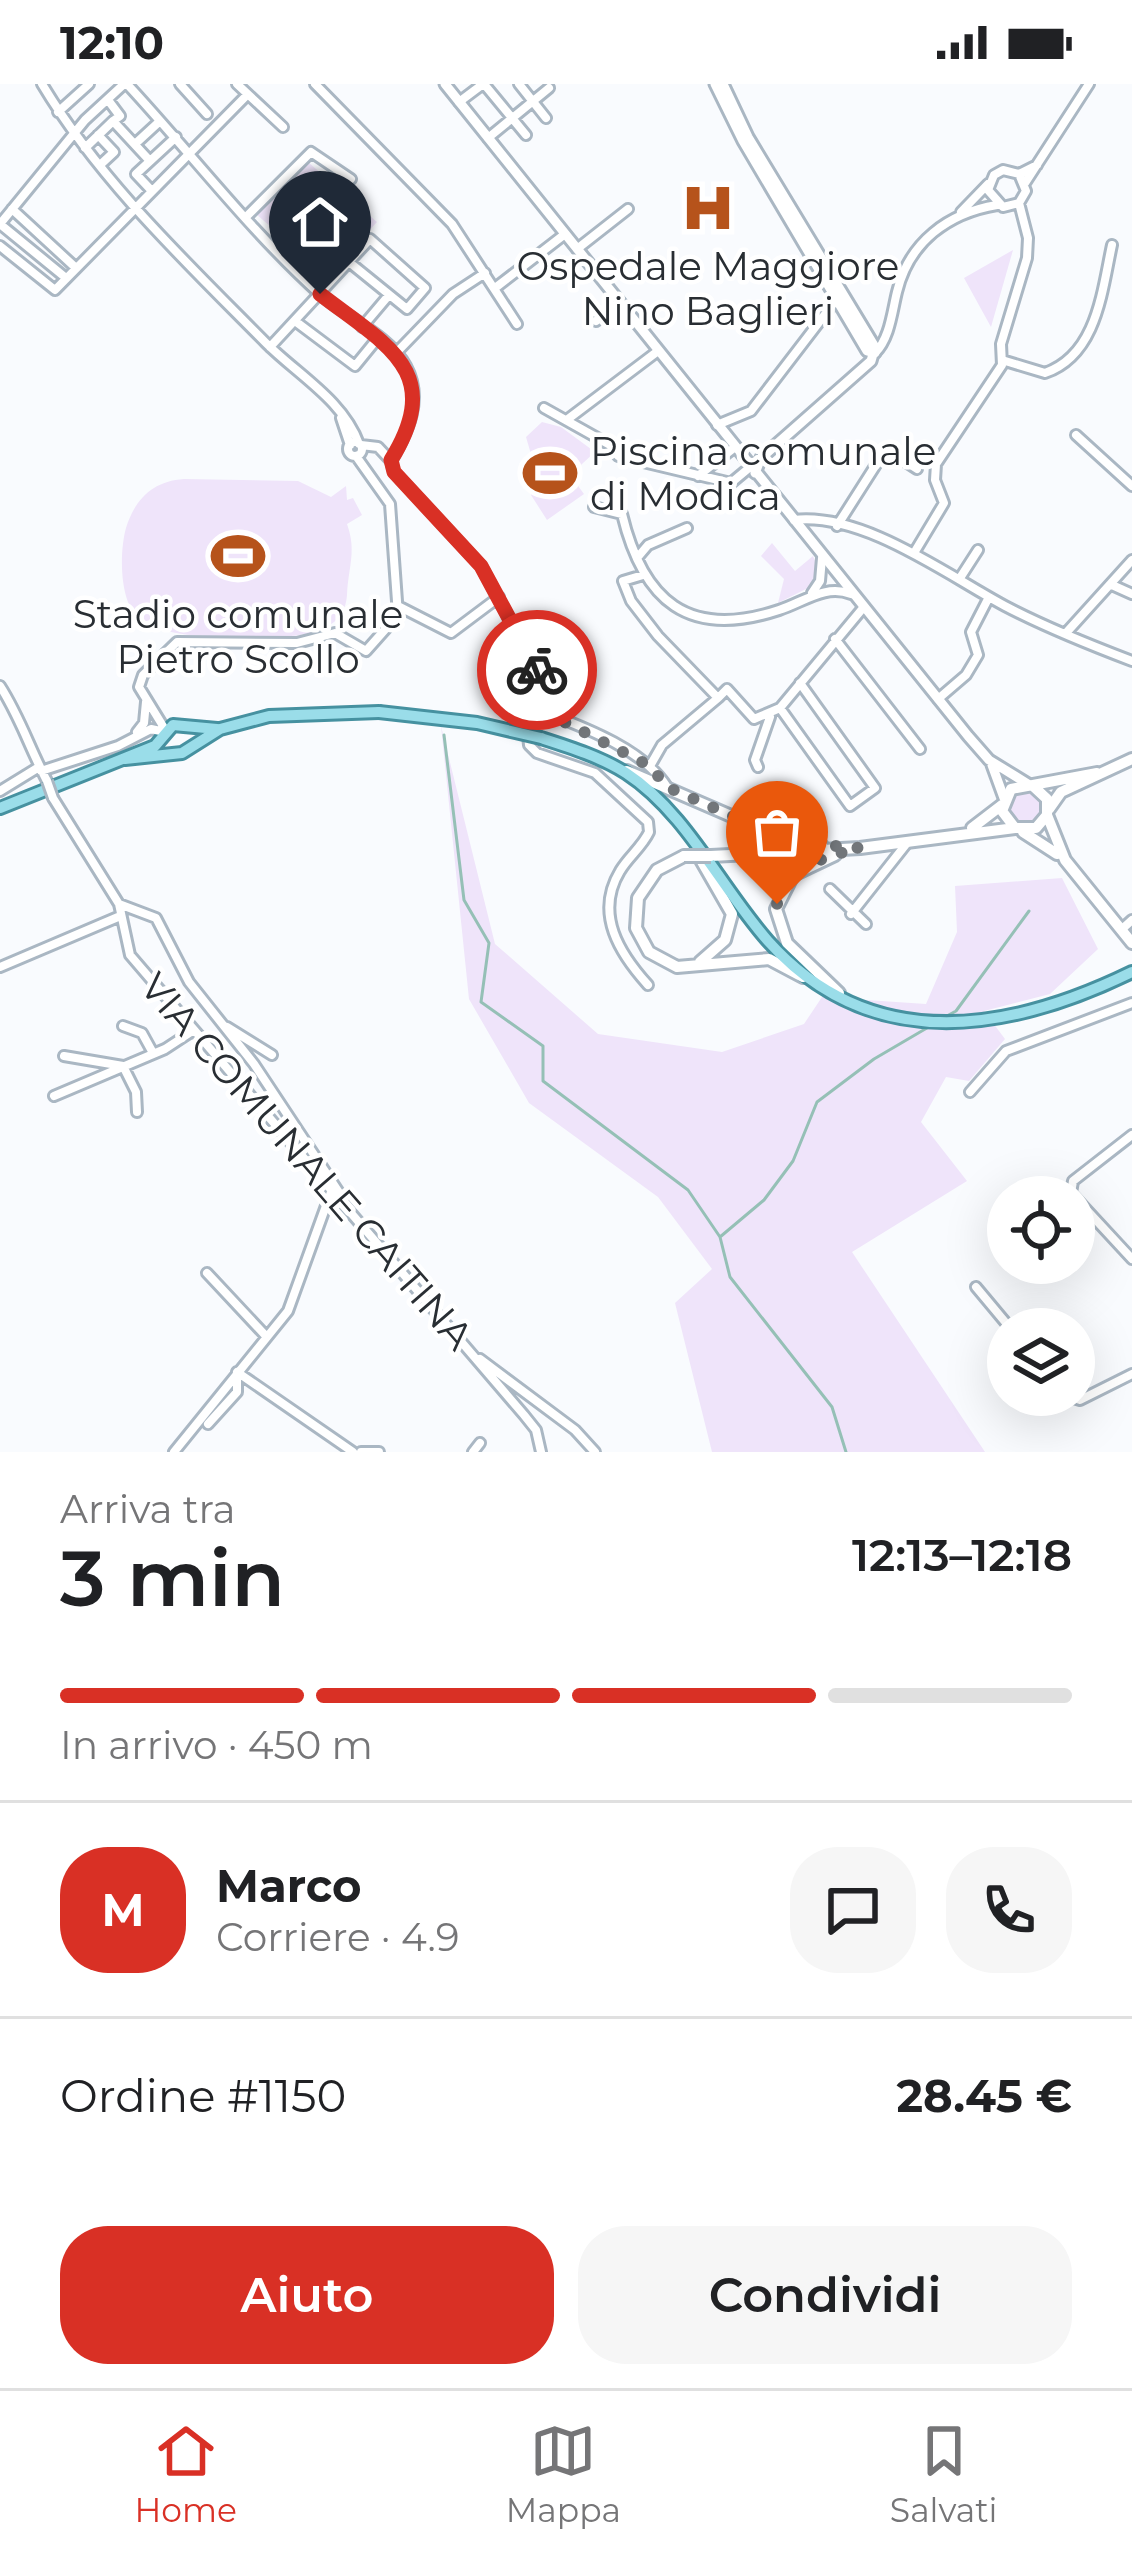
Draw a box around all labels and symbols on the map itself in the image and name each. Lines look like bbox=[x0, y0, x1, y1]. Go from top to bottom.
pin bbox=[269, 171, 371, 294]
hospital icon: Ospedale Maggiore Nino Baglieri bbox=[679, 179, 737, 237]
place label: Ospedale Maggiore Nino Baglieri bbox=[517, 242, 899, 335]
place label: Piscina comunale di Modica bbox=[590, 427, 936, 520]
sports icon: Piscina comunale di Modica bbox=[521, 444, 579, 502]
sports icon: Stadio comunale Pietro Scollo bbox=[209, 527, 267, 585]
place label: Stadio comunale Pietro Scollo bbox=[73, 590, 403, 683]
courier bbox=[477, 610, 597, 730]
pin bbox=[726, 781, 828, 904]
street label: VIA COMUNALE CAITINA bbox=[130, 963, 484, 1359]

